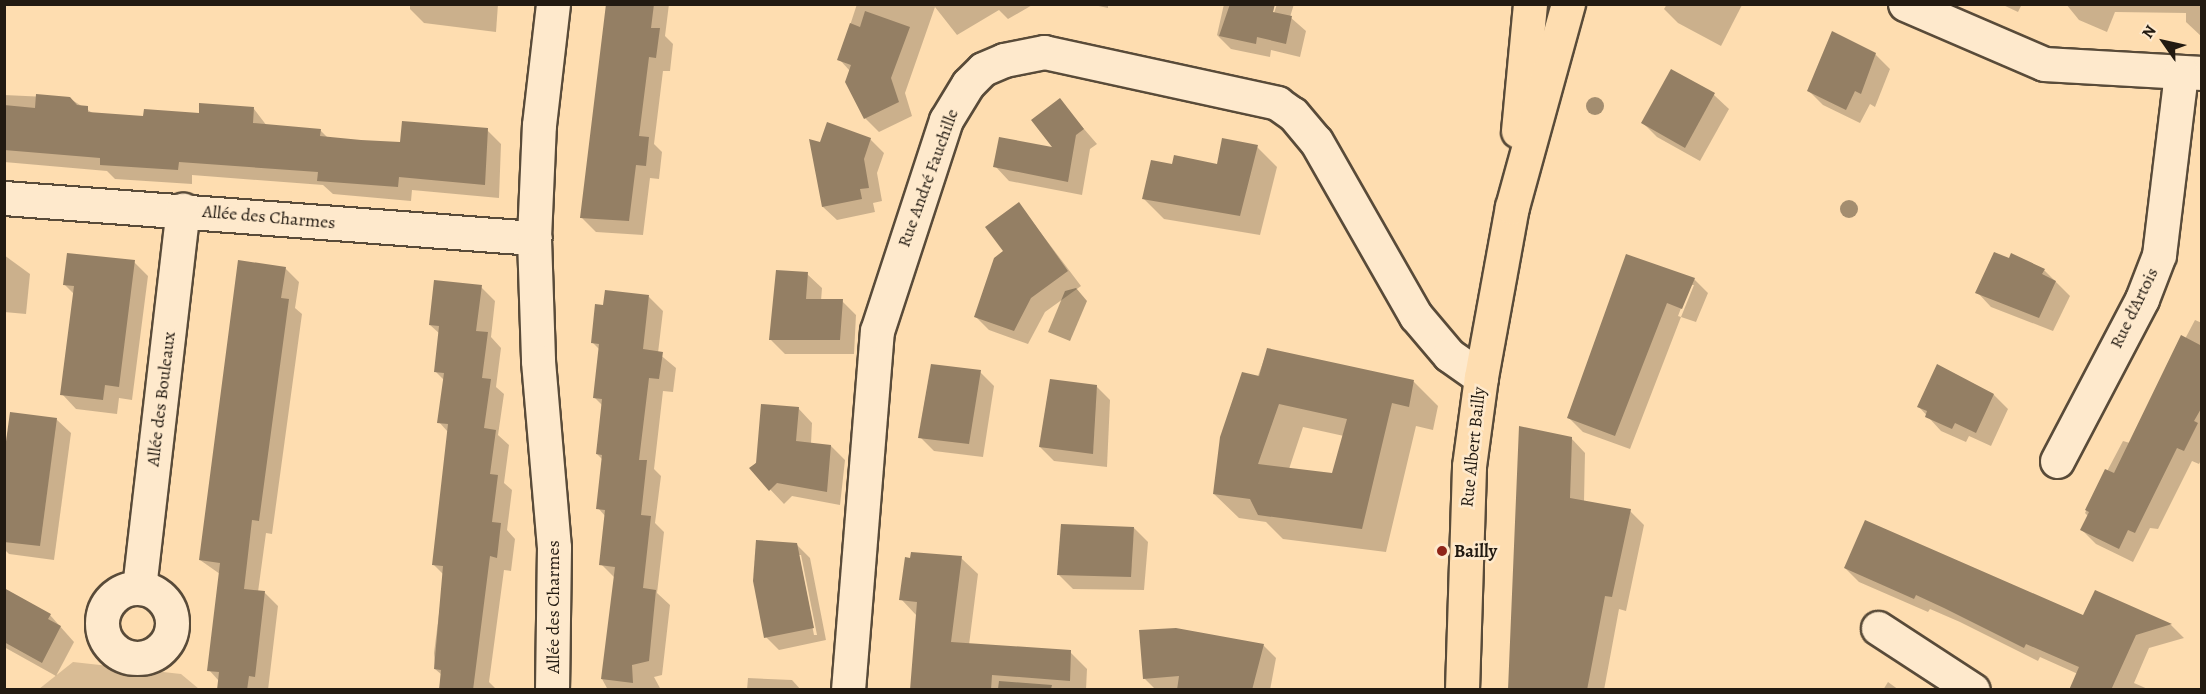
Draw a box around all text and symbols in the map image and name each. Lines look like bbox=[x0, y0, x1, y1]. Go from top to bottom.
north arrow bbox=[2134, 12, 2194, 72]
text: N bbox=[2137, 21, 2161, 43]
street label: Rue André Fauchille bbox=[893, 106, 963, 250]
street label: Allée des Charmes bbox=[202, 200, 336, 234]
street label: Rue d'Artois bbox=[2105, 264, 2163, 352]
street label: Allée des Bouleaux bbox=[142, 330, 180, 468]
street label: Rue Albert Bailly bbox=[1456, 386, 1490, 508]
street label: Allée des Charmes bbox=[542, 540, 564, 674]
place label: Bailly bbox=[1454, 540, 1497, 562]
marker: Bailly bbox=[1435, 544, 1449, 558]

